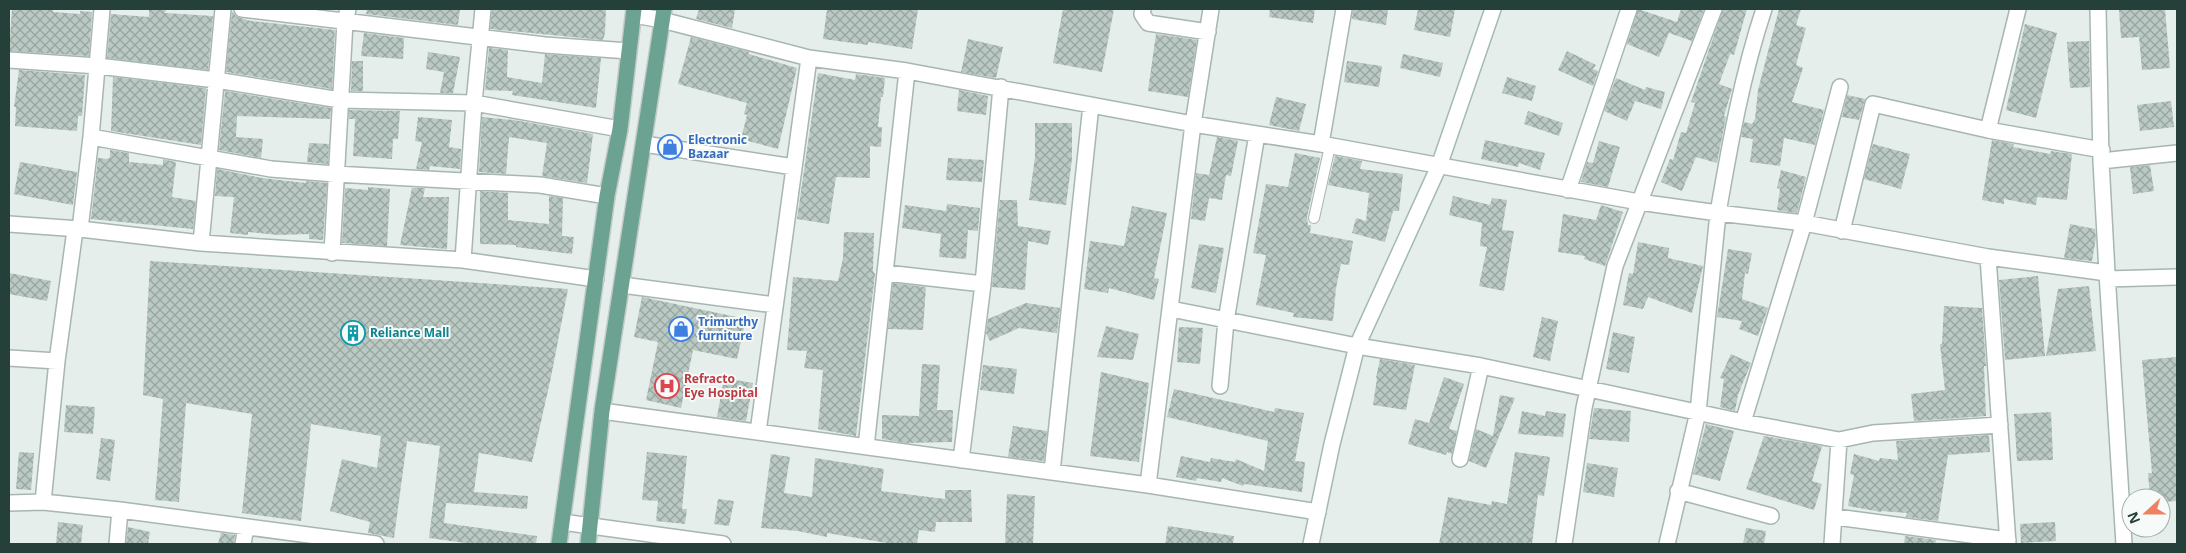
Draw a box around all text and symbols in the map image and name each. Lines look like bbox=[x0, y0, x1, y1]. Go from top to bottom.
place label: Electronic Bazaar bbox=[688, 131, 747, 162]
shop icon: Electronic Bazaar bbox=[657, 134, 683, 160]
place label: Trimurthy furniture bbox=[698, 313, 758, 344]
shop icon: Trimurthy furniture bbox=[668, 316, 694, 342]
building icon: Reliance Mall bbox=[340, 320, 366, 346]
place label: Reliance Mall bbox=[370, 324, 449, 341]
place label: Refracto Eye Hospital bbox=[684, 370, 758, 401]
hospital icon: Refracto Eye Hospital bbox=[654, 373, 680, 399]
north arrow bbox=[2121, 488, 2171, 538]
text: N bbox=[2122, 509, 2144, 527]

